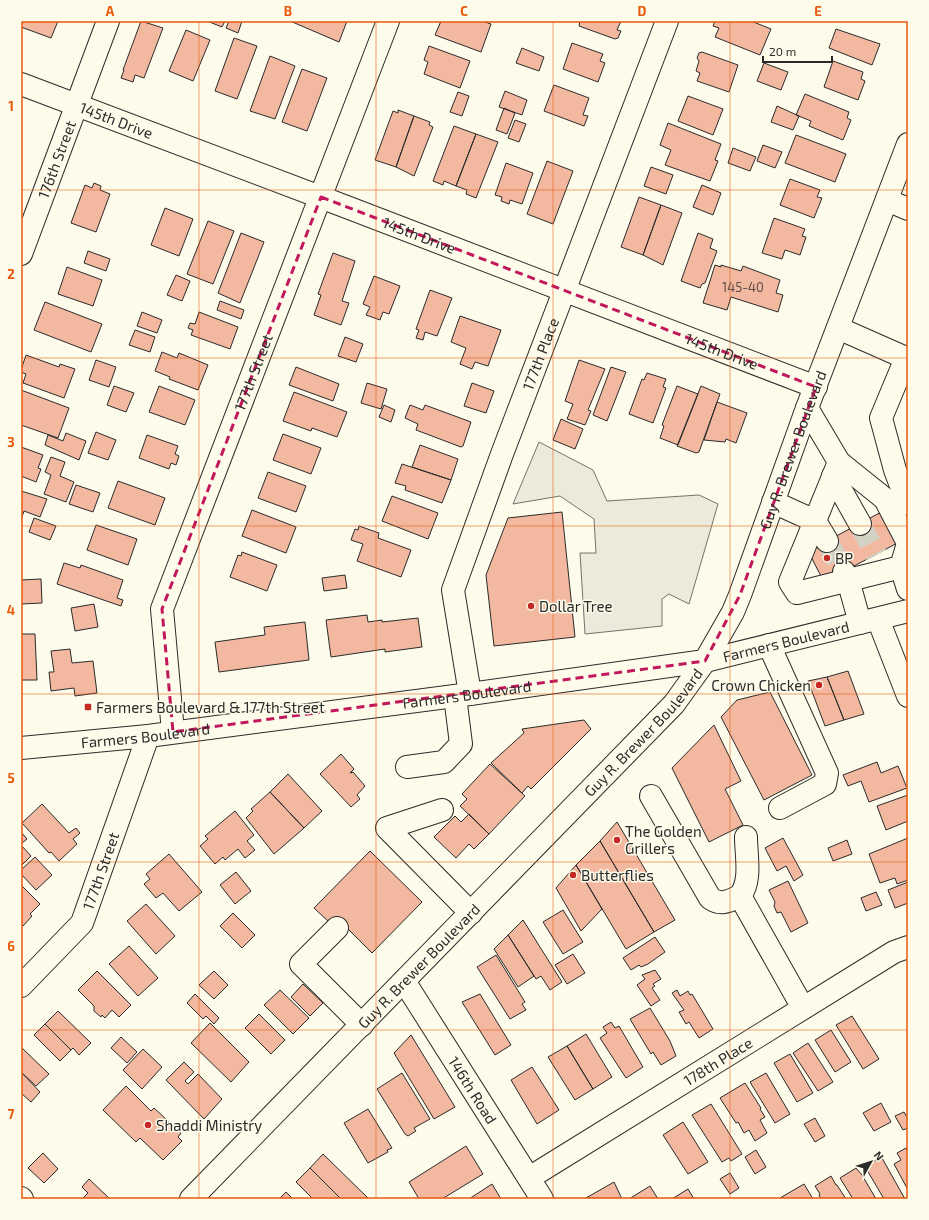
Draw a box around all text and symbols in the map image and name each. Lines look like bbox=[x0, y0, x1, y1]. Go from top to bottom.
text: A bbox=[106, 3, 115, 19]
text: B bbox=[284, 3, 292, 19]
text: C bbox=[460, 3, 468, 19]
text: D bbox=[638, 3, 647, 19]
text: E bbox=[814, 3, 822, 19]
scale bar bbox=[763, 38, 832, 64]
text: 20 m bbox=[769, 44, 796, 58]
text: 1 bbox=[8, 98, 14, 114]
street label: 145th Drive bbox=[77, 98, 155, 142]
street label: 176th Street bbox=[34, 118, 79, 201]
street label: 145th Drive bbox=[380, 213, 458, 257]
text: 2 bbox=[7, 266, 15, 282]
house number: 145-40 bbox=[722, 279, 764, 295]
street label: 177th Place bbox=[518, 315, 562, 393]
street label: 145th Drive bbox=[683, 329, 761, 373]
street label: 177th Street bbox=[230, 331, 276, 413]
street label: Guy R. Brewer Boulevard bbox=[755, 368, 830, 531]
text: 3 bbox=[7, 434, 15, 450]
place label: BP bbox=[835, 549, 853, 567]
marker: BP bbox=[822, 553, 832, 563]
place label: Dollar Tree bbox=[539, 597, 613, 615]
marker: Dollar Tree bbox=[526, 601, 536, 611]
text: 4 bbox=[7, 602, 15, 618]
street label: Farmers Boulevard bbox=[721, 617, 851, 665]
street label: Guy R. Brewer Boulevard bbox=[580, 665, 706, 800]
place label: Crown Chicken bbox=[711, 676, 811, 694]
street label: Farmers Boulevard bbox=[401, 677, 532, 712]
marker: Crown Chicken bbox=[814, 680, 824, 690]
place label: Farmers Boulevard & 177th Street bbox=[96, 698, 325, 716]
marker: Farmers Boulevard & 177th Street bbox=[83, 702, 93, 712]
street label: Farmers Boulevard bbox=[80, 719, 211, 751]
text: 5 bbox=[7, 770, 15, 786]
place label: The Golden Grillers bbox=[625, 822, 702, 857]
street label: 177th Street bbox=[78, 829, 122, 912]
marker: The Golden Grillers bbox=[612, 835, 622, 845]
place label: Butterflies bbox=[581, 866, 654, 884]
marker: Butterflies bbox=[568, 870, 578, 880]
street label: Guy R. Brewer Boulevard bbox=[354, 900, 483, 1032]
text: 6 bbox=[7, 938, 15, 954]
street label: 178th Place bbox=[680, 1033, 755, 1089]
street label: 146th Road bbox=[445, 1053, 501, 1127]
text: 7 bbox=[8, 1106, 15, 1122]
place label: Shaddi Ministry bbox=[156, 1116, 262, 1134]
marker: Shaddi Ministry bbox=[143, 1120, 153, 1130]
north arrow bbox=[851, 1142, 891, 1182]
text: N bbox=[872, 1148, 887, 1163]

